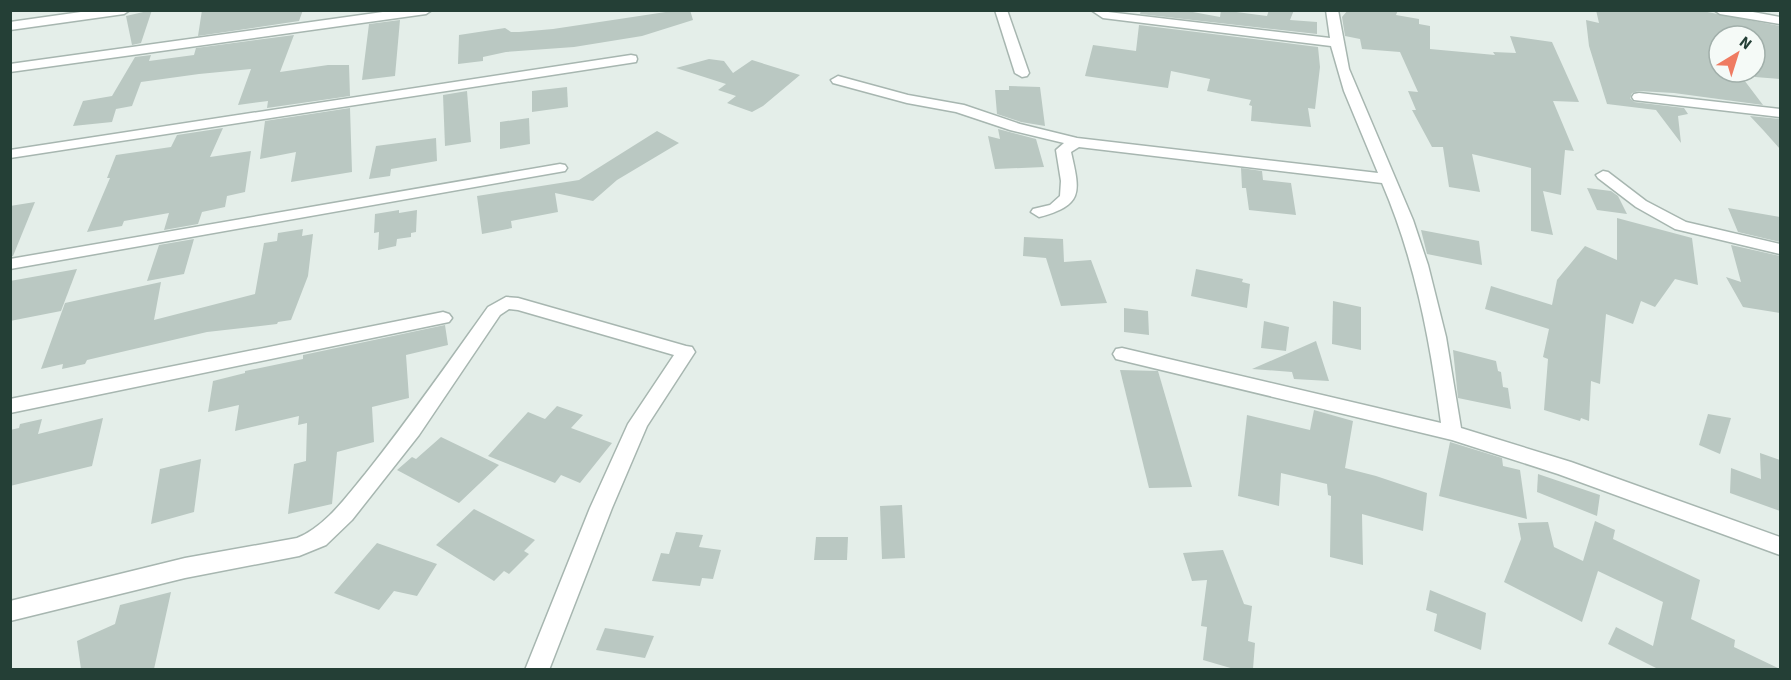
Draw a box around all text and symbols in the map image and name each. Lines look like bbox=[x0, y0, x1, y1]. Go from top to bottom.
north arrow bbox=[1707, 24, 1767, 84]
text: N bbox=[1735, 31, 1757, 55]

